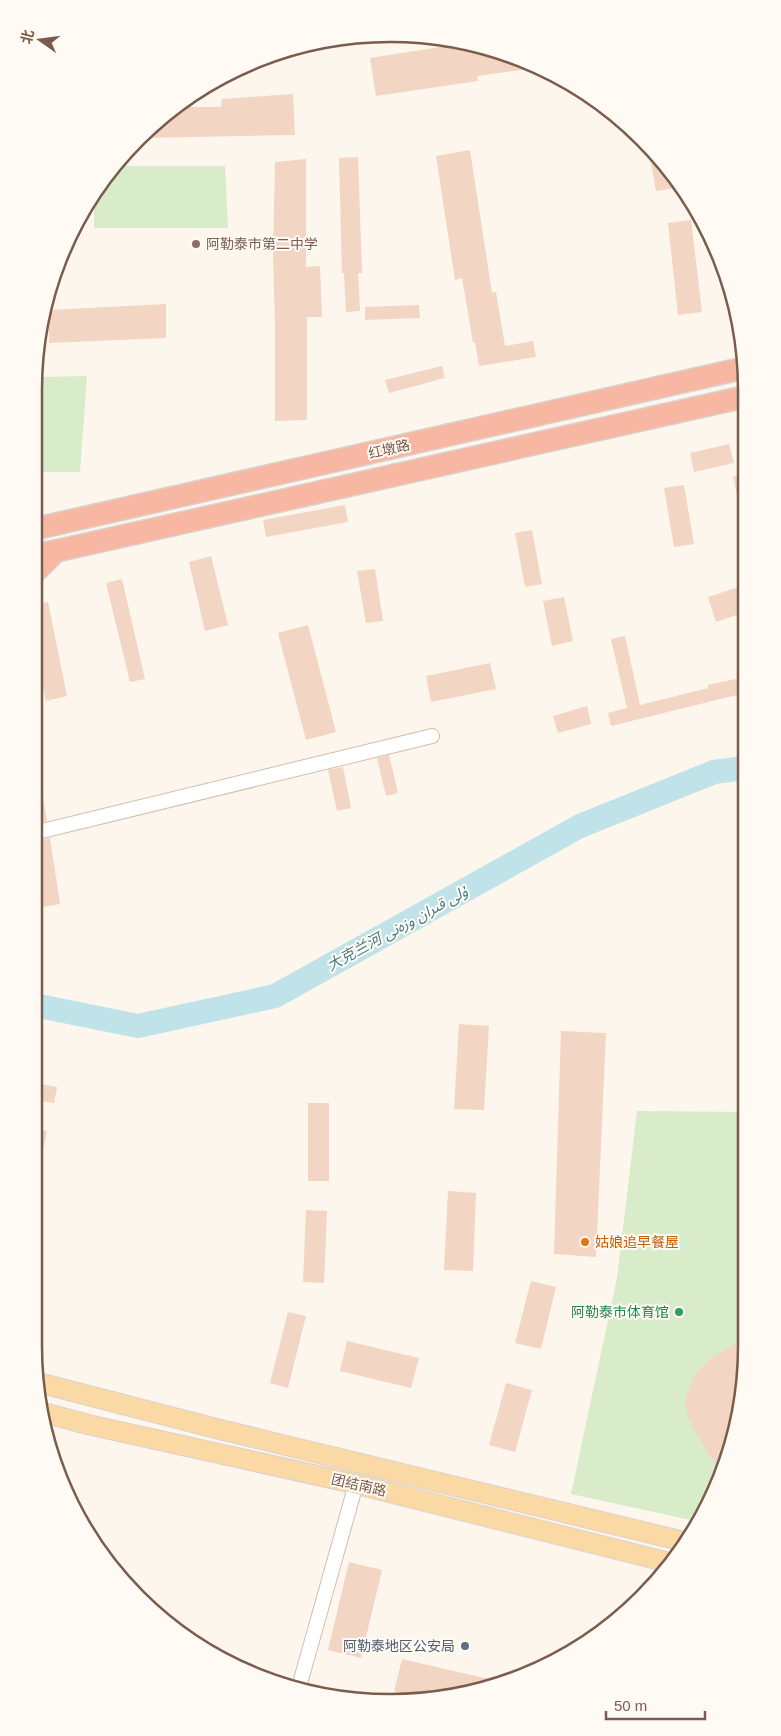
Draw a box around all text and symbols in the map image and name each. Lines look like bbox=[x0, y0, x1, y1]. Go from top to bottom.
north arrow bbox=[15, 15, 65, 65]
text: 北 bbox=[18, 28, 37, 46]
place label: 阿勒泰市第二中学 bbox=[206, 236, 318, 252]
marker: 阿勒泰市第二中学 bbox=[190, 238, 202, 250]
street label: 红墩路 bbox=[367, 436, 411, 462]
water label: 大克兰河 ۇلى قىران وزەنى bbox=[324, 882, 471, 975]
place label: 姑娘追早餐屋 bbox=[595, 1234, 679, 1250]
marker: 姑娘追早餐屋 bbox=[579, 1236, 591, 1248]
place label: 阿勒泰市体育馆 bbox=[571, 1304, 669, 1320]
marker: 阿勒泰市体育馆 bbox=[673, 1306, 685, 1318]
street label: 团结南路 bbox=[330, 1471, 388, 1499]
place label: 阿勒泰地区公安局 bbox=[343, 1638, 455, 1654]
marker: 阿勒泰地区公安局 bbox=[459, 1640, 471, 1652]
scale bar bbox=[606, 1688, 705, 1720]
text: 50 m bbox=[614, 1697, 647, 1714]

